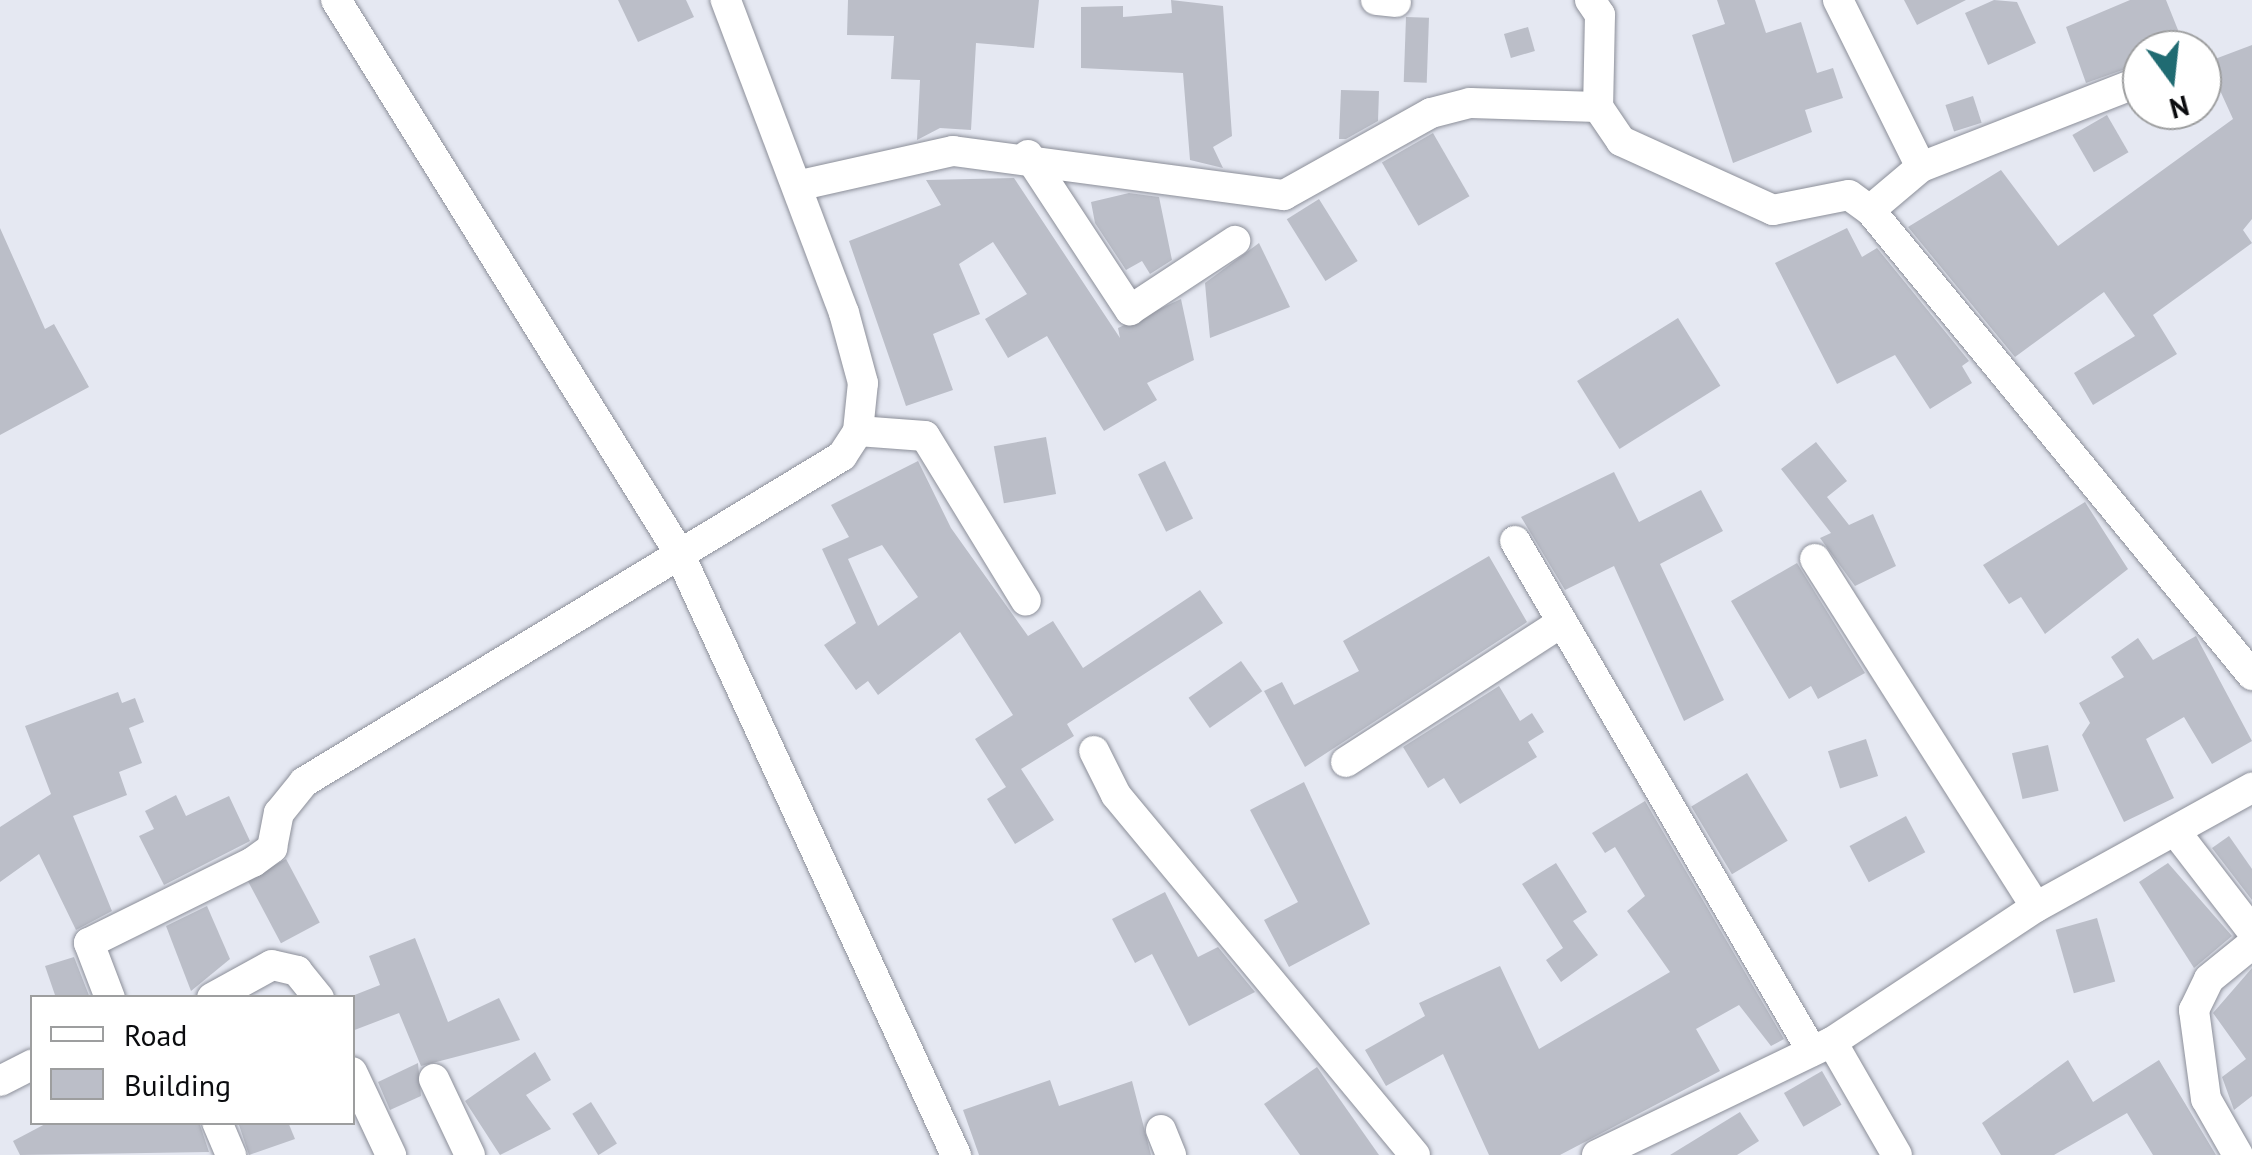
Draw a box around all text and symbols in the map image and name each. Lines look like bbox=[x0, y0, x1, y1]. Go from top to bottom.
north arrow bbox=[2122, 30, 2222, 130]
text: N bbox=[2166, 87, 2193, 128]
legend bbox=[30, 995, 355, 1125]
text: Road bbox=[124, 1015, 188, 1054]
text: Building bbox=[124, 1065, 231, 1104]

